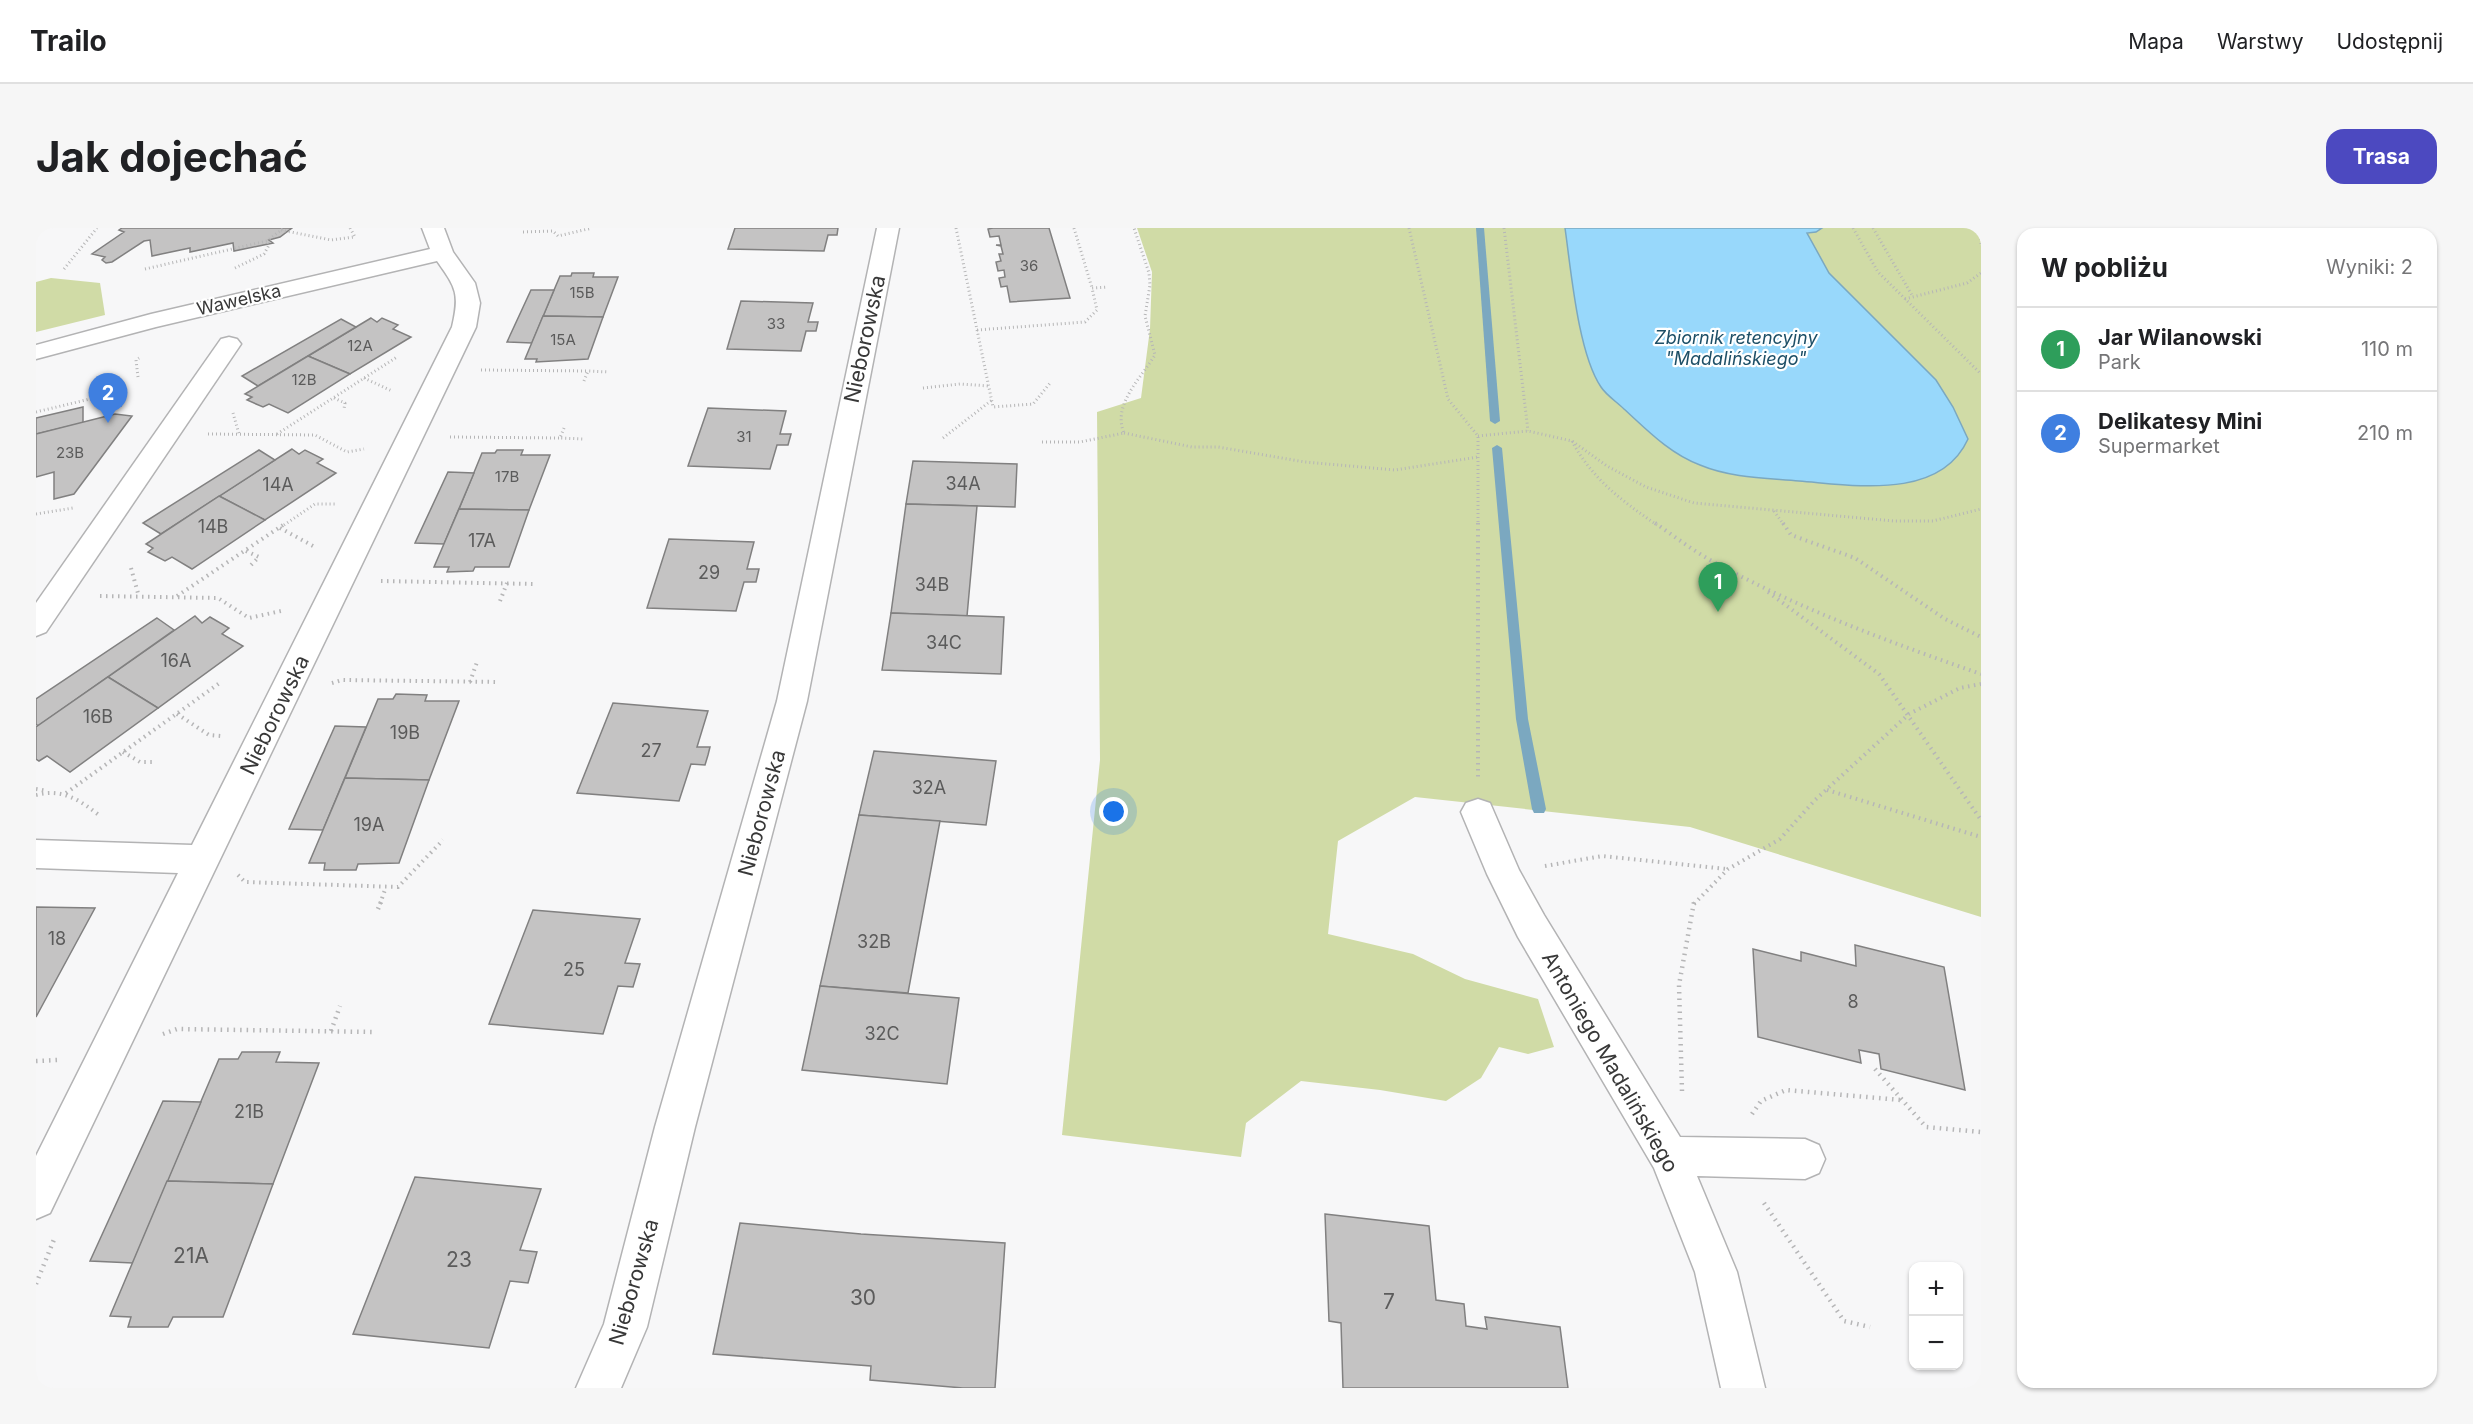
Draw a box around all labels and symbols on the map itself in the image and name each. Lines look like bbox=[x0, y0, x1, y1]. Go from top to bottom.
house number: 36 bbox=[1020, 256, 1038, 275]
street label: Nieborowska bbox=[839, 273, 890, 405]
street label: Wawelska bbox=[195, 280, 283, 319]
house number: 15B bbox=[569, 283, 595, 302]
house number: 33 bbox=[767, 314, 785, 333]
water label: Zbiornik retencyjny "Madalińskiego" bbox=[1654, 327, 1818, 369]
house number: 15A bbox=[550, 330, 576, 349]
house number: 12A bbox=[347, 336, 373, 355]
house number: 12B bbox=[291, 370, 317, 389]
pin: 2 bbox=[88, 374, 128, 423]
house number: 31 bbox=[736, 427, 752, 446]
house number: 23B bbox=[56, 443, 84, 462]
house number: 17B bbox=[495, 467, 519, 486]
house number: 34A bbox=[945, 473, 981, 494]
house number: 14A bbox=[262, 474, 294, 495]
house number: 14B bbox=[198, 516, 228, 537]
house number: 17A bbox=[468, 530, 496, 551]
house number: 29 bbox=[698, 562, 720, 583]
pin: 1 bbox=[1698, 562, 1738, 612]
house number: 34B bbox=[915, 574, 949, 595]
house number: 34C bbox=[926, 632, 962, 653]
house number: 16A bbox=[161, 650, 191, 671]
street label: Nieborowska bbox=[235, 651, 314, 779]
house number: 16B bbox=[83, 706, 113, 727]
house number: 19B bbox=[390, 722, 420, 743]
house number: 27 bbox=[640, 740, 662, 761]
street label: Nieborowska bbox=[733, 747, 790, 879]
house number: 32A bbox=[912, 777, 946, 798]
your location bbox=[1099, 797, 1128, 826]
house number: 19A bbox=[354, 814, 384, 835]
house number: 18 bbox=[48, 928, 66, 949]
house number: 32B bbox=[857, 931, 891, 952]
street label: Antoniego Madalińskiego bbox=[1537, 947, 1684, 1177]
house number: 25 bbox=[563, 959, 585, 980]
house number: 8 bbox=[1847, 991, 1859, 1012]
house number: 32C bbox=[864, 1023, 900, 1044]
house number: 21B bbox=[234, 1101, 264, 1122]
street label: Nieborowska bbox=[604, 1216, 663, 1348]
house number: 21A bbox=[173, 1243, 209, 1268]
house number: 23 bbox=[446, 1247, 472, 1272]
house number: 30 bbox=[850, 1285, 876, 1310]
house number: 7 bbox=[1383, 1289, 1395, 1314]

